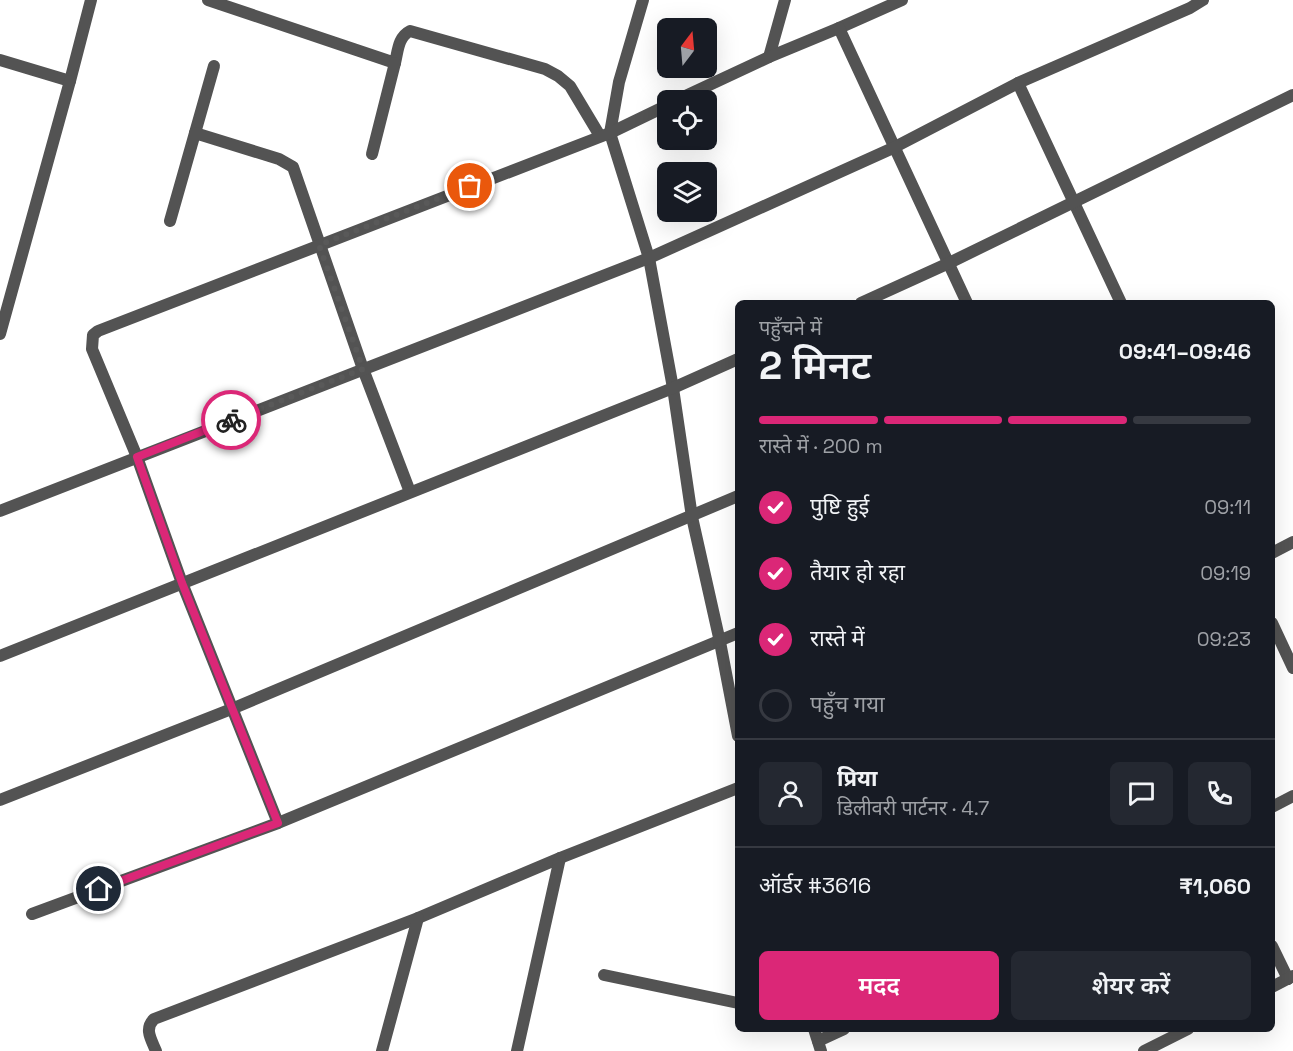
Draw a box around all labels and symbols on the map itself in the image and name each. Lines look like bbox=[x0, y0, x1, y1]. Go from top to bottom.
north arrow bbox=[657, 18, 717, 78]
pin bbox=[444, 160, 495, 211]
courier bbox=[201, 390, 261, 450]
pin bbox=[73, 863, 124, 914]

